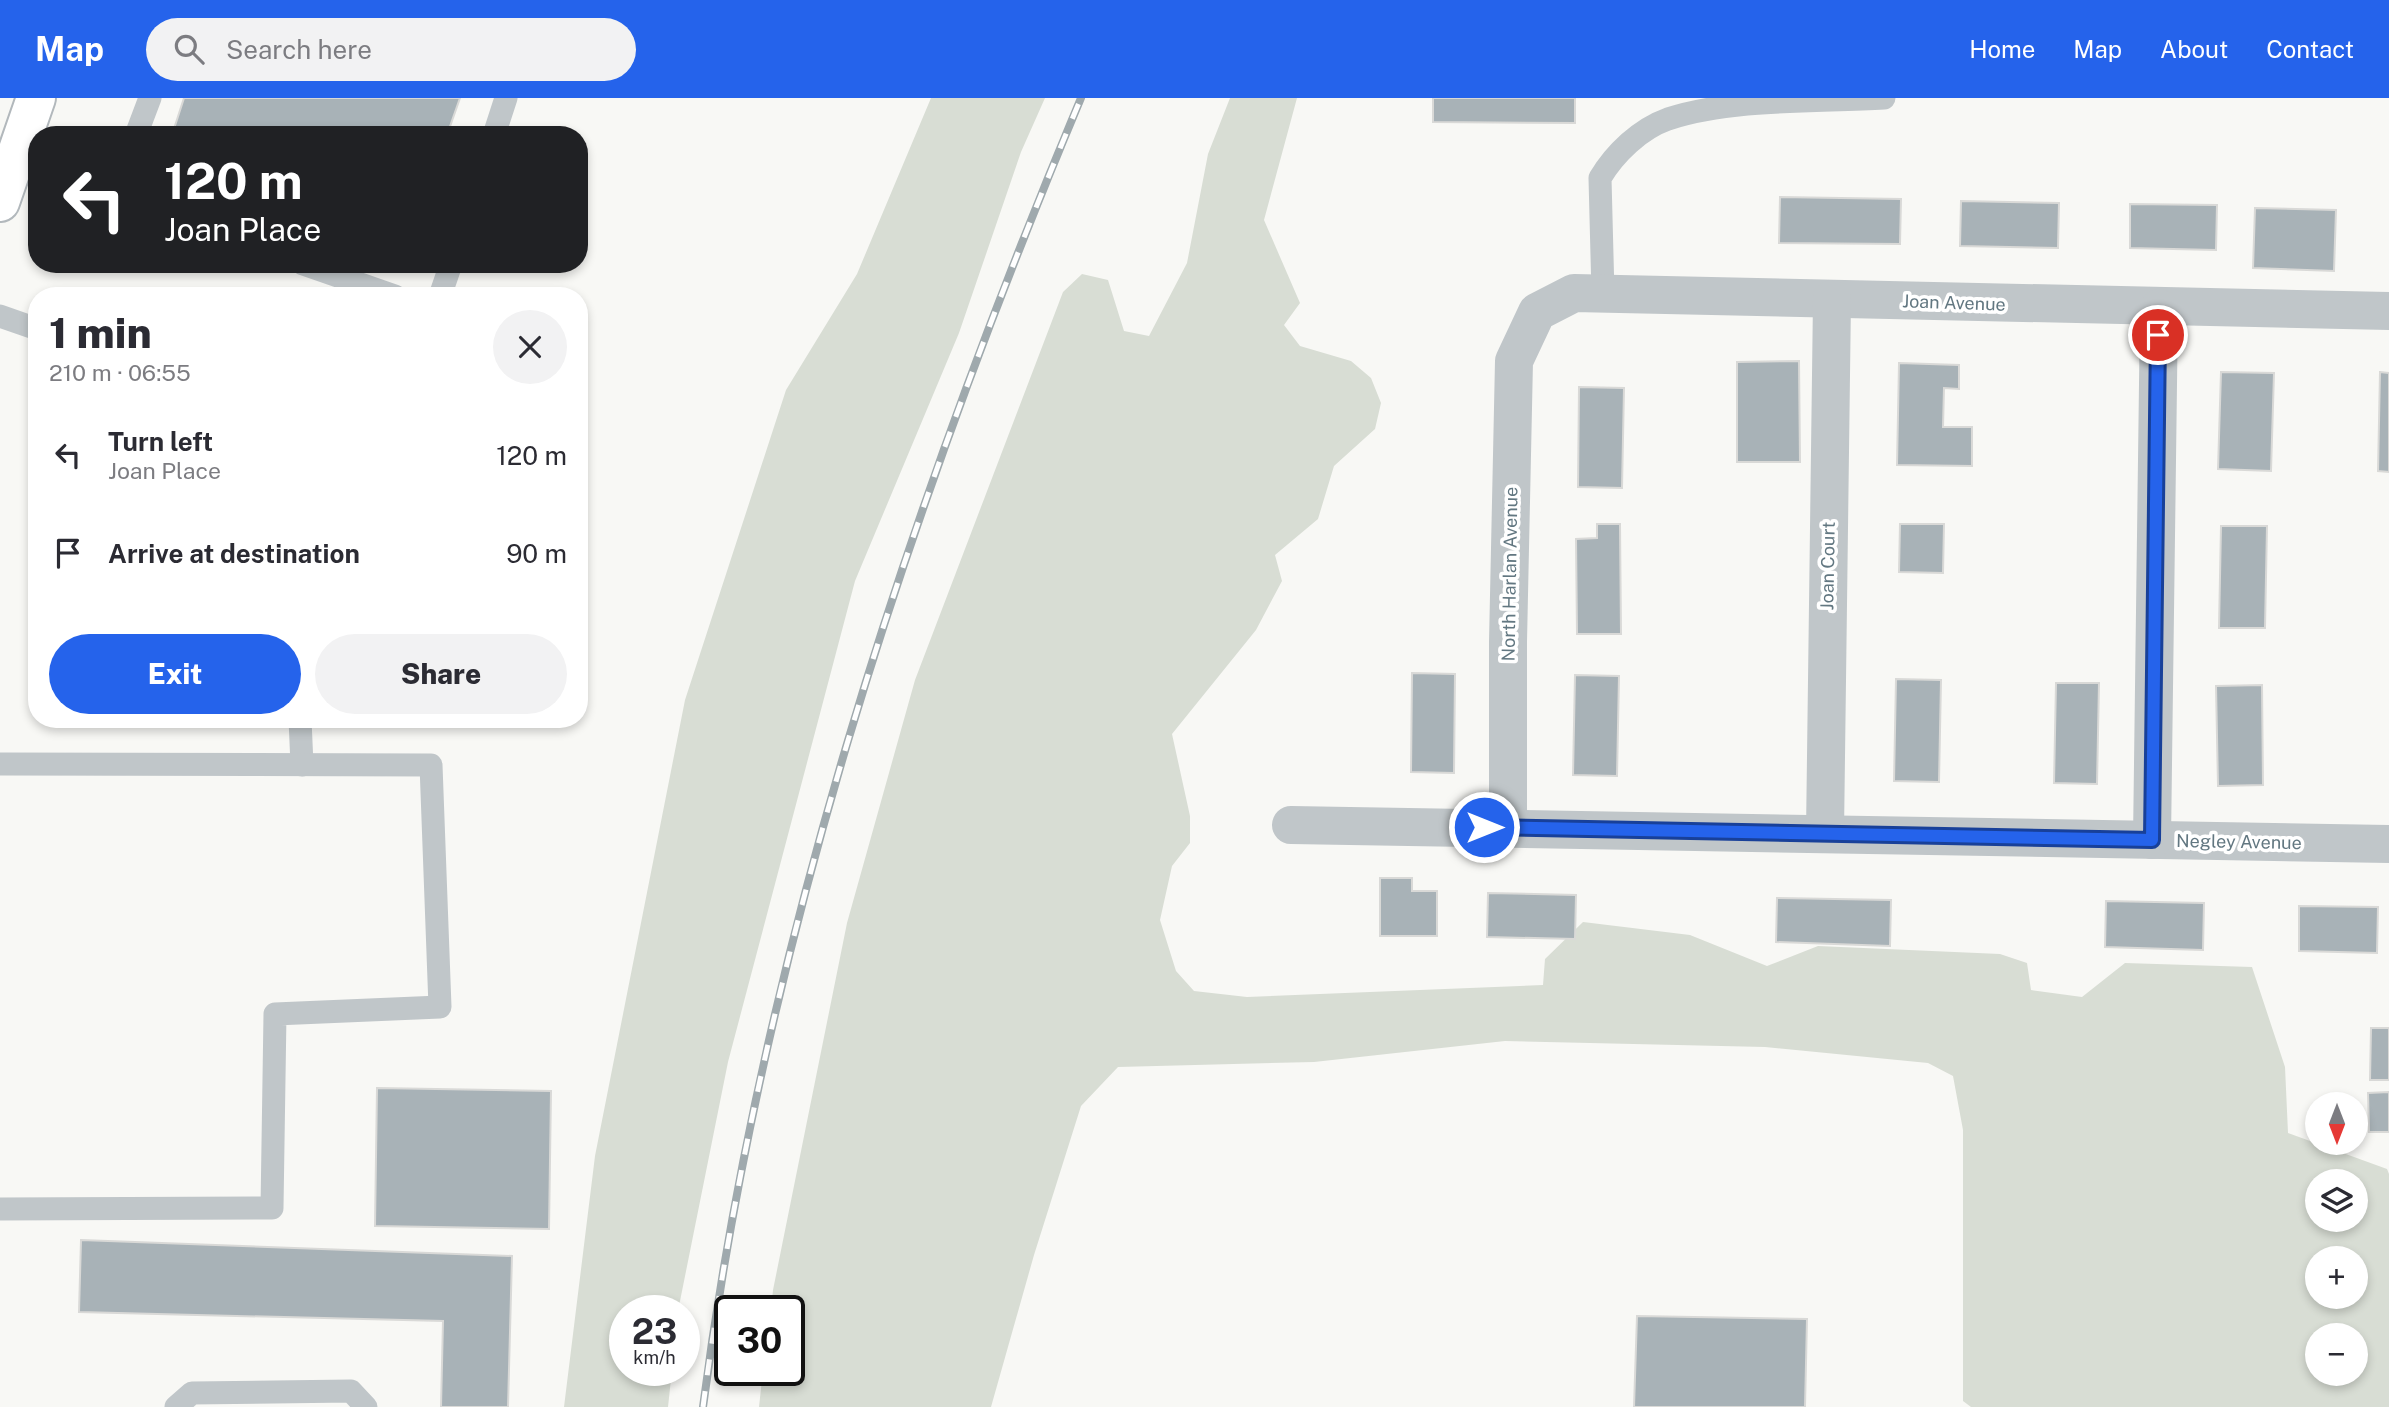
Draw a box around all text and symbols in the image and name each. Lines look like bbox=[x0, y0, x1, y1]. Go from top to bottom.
search box bbox=[146, 18, 636, 81]
text: Map bbox=[35, 30, 104, 68]
icon: search bbox=[170, 30, 208, 68]
text: Search here bbox=[226, 34, 372, 65]
text: Home bbox=[1969, 35, 2035, 63]
text: Map bbox=[2073, 35, 2122, 63]
text: About bbox=[2160, 35, 2228, 63]
text: Contact bbox=[2266, 35, 2354, 63]
text: 120 m bbox=[164, 152, 303, 210]
icon: left bbox=[49, 154, 140, 245]
text: Joan Place bbox=[164, 211, 321, 248]
street label: Joan Avenue bbox=[1902, 290, 2006, 315]
pin bbox=[2128, 305, 2188, 365]
text: 1 min bbox=[49, 308, 152, 357]
button: close bbox=[493, 310, 567, 384]
icon: arrive bbox=[2139, 316, 2177, 354]
text: 210 m · 06:55 bbox=[49, 359, 191, 386]
text: Turn left bbox=[108, 426, 213, 457]
icon: left bbox=[49, 436, 87, 474]
text: 120 m bbox=[496, 440, 567, 471]
text: Joan Place bbox=[108, 457, 221, 484]
street label: North Harlan Avenue bbox=[1497, 486, 1522, 662]
street label: Joan Court bbox=[1816, 522, 1839, 610]
icon: arrive bbox=[49, 534, 87, 572]
text: Arrive at destination bbox=[108, 538, 360, 569]
text: 90 m bbox=[506, 538, 567, 569]
button: Exit bbox=[49, 634, 301, 714]
button: Share bbox=[315, 634, 567, 714]
position arrow bbox=[1447, 790, 1521, 864]
street label: Negley Avenue bbox=[2176, 830, 2302, 853]
north arrow bbox=[2305, 1092, 2368, 1155]
map controls bbox=[2305, 1092, 2368, 1386]
button: layers bbox=[2305, 1169, 2368, 1232]
button: + bbox=[2305, 1246, 2368, 1309]
speed limit sign: 30 bbox=[714, 1295, 805, 1386]
text: 23 bbox=[632, 1311, 677, 1352]
button: − bbox=[2305, 1323, 2368, 1386]
text: km/h bbox=[633, 1347, 676, 1368]

